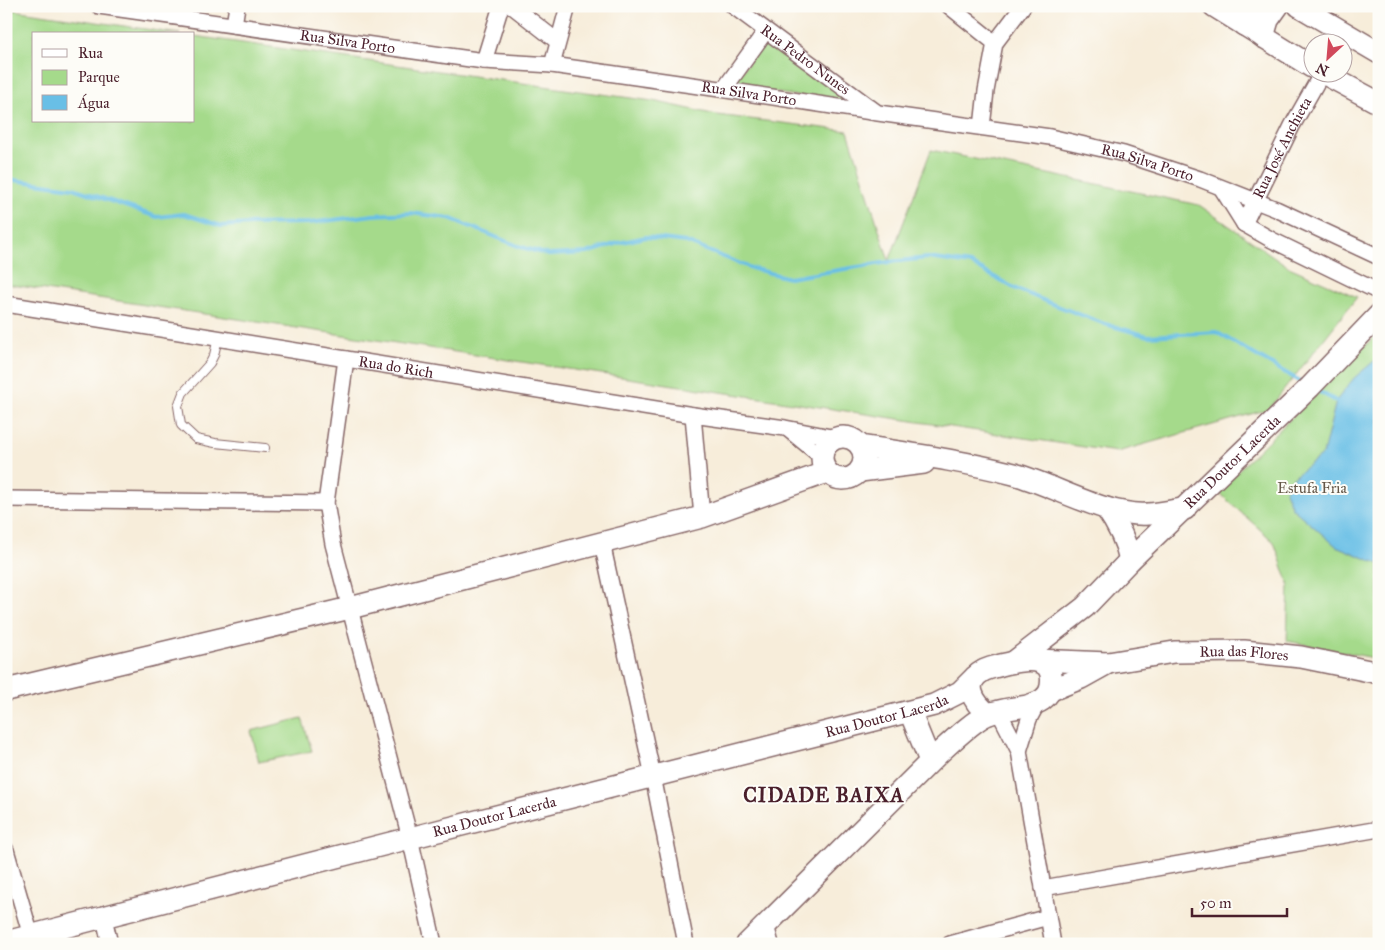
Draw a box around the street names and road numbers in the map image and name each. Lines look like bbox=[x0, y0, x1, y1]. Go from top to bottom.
street label: Rua Pedro Nunes bbox=[757, 21, 854, 99]
street label: Rua Silva Porto bbox=[299, 26, 397, 57]
street label: Rua Silva Porto bbox=[700, 77, 798, 110]
street label: Rua José Anchieta bbox=[1249, 94, 1316, 202]
street label: Rua Silva Porto bbox=[1099, 140, 1196, 185]
street label: Rua do Rich bbox=[357, 352, 435, 382]
street label: Rua Doutor Lacerda bbox=[1180, 411, 1284, 512]
street label: Rua das Flores bbox=[1199, 642, 1289, 665]
street label: Rua Doutor Lacerda bbox=[823, 690, 952, 741]
street label: Rua Doutor Lacerda bbox=[430, 792, 558, 841]

